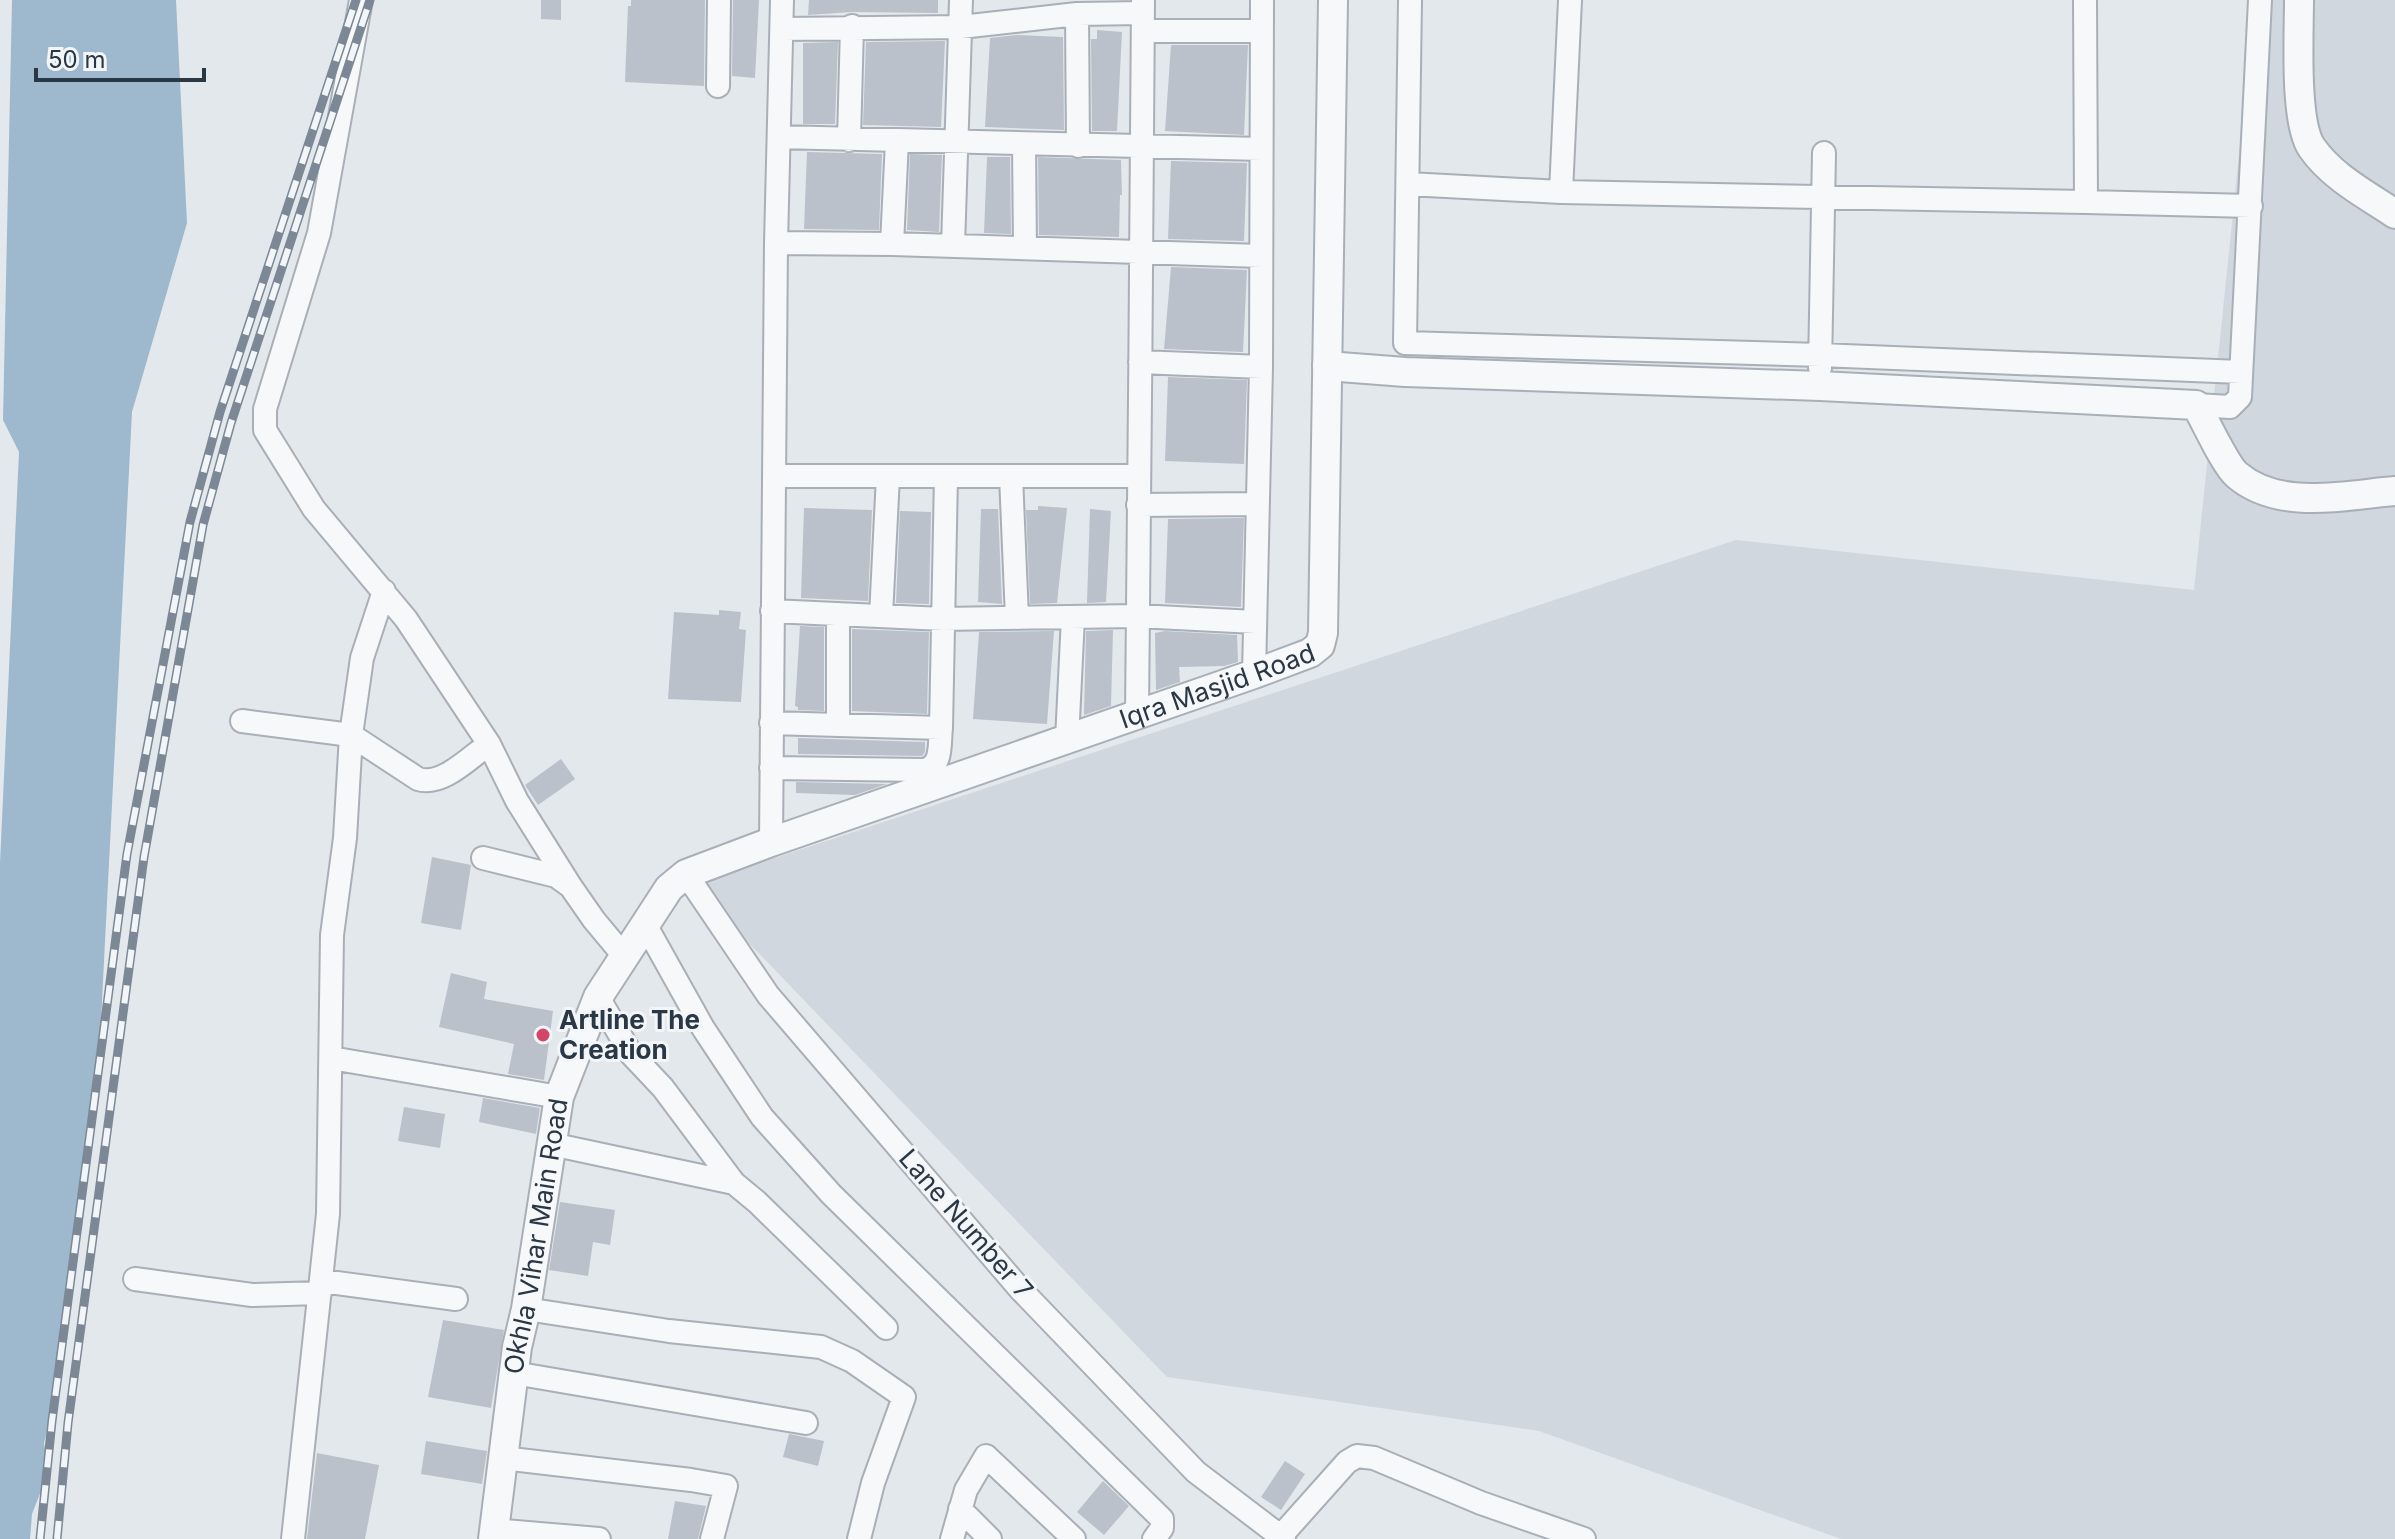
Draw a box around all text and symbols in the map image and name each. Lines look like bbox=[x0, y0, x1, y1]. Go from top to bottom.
scale bar bbox=[36, 32, 204, 82]
text: 50 m bbox=[48, 45, 106, 74]
street label: Iqra Masjid Road bbox=[1115, 637, 1319, 735]
place label: Artline The Creation bbox=[559, 1004, 700, 1065]
marker: Artline The Creation bbox=[534, 1026, 552, 1044]
street label: Okhla Vihar Main Road bbox=[498, 1096, 574, 1376]
street label: Lane Number 7 bbox=[893, 1143, 1040, 1305]

